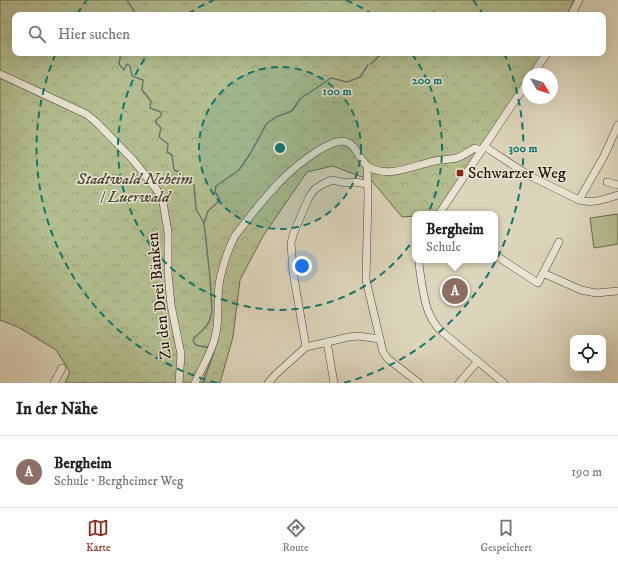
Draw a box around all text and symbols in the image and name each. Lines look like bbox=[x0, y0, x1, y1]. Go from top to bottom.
search box bbox=[12, 12, 606, 56]
icon: search bbox=[26, 23, 48, 45]
text: Hier suchen bbox=[58, 25, 130, 44]
north arrow bbox=[522, 68, 558, 104]
text: 200 m bbox=[412, 73, 442, 88]
text: 100 m bbox=[323, 84, 351, 99]
centre of rings bbox=[273, 141, 287, 155]
text: 300 m bbox=[509, 141, 537, 156]
place label: Schwarzer Weg bbox=[468, 163, 566, 183]
marker: Schwarzer Weg bbox=[455, 168, 465, 178]
park label: Stadtwald Neheim / Luerwald bbox=[76, 169, 193, 207]
popup bbox=[412, 211, 498, 263]
text: Bergheim bbox=[426, 220, 484, 239]
street label: Zu den Drei Bänken bbox=[142, 231, 176, 361]
text: Schule bbox=[426, 239, 461, 255]
your location bbox=[292, 256, 312, 276]
pin: A bbox=[442, 276, 468, 306]
map controls bbox=[570, 335, 606, 371]
button: locate bbox=[570, 335, 606, 371]
text: In der Nähe bbox=[16, 398, 98, 420]
text: Bergheim bbox=[54, 454, 112, 473]
text: A bbox=[25, 464, 33, 480]
text: 190 m bbox=[571, 464, 602, 480]
text: Schule · Bergheimer Weg bbox=[54, 473, 183, 489]
tab: Karte bbox=[86, 517, 111, 555]
tab: Route bbox=[283, 517, 309, 555]
tab: Gespeichert bbox=[481, 517, 532, 555]

